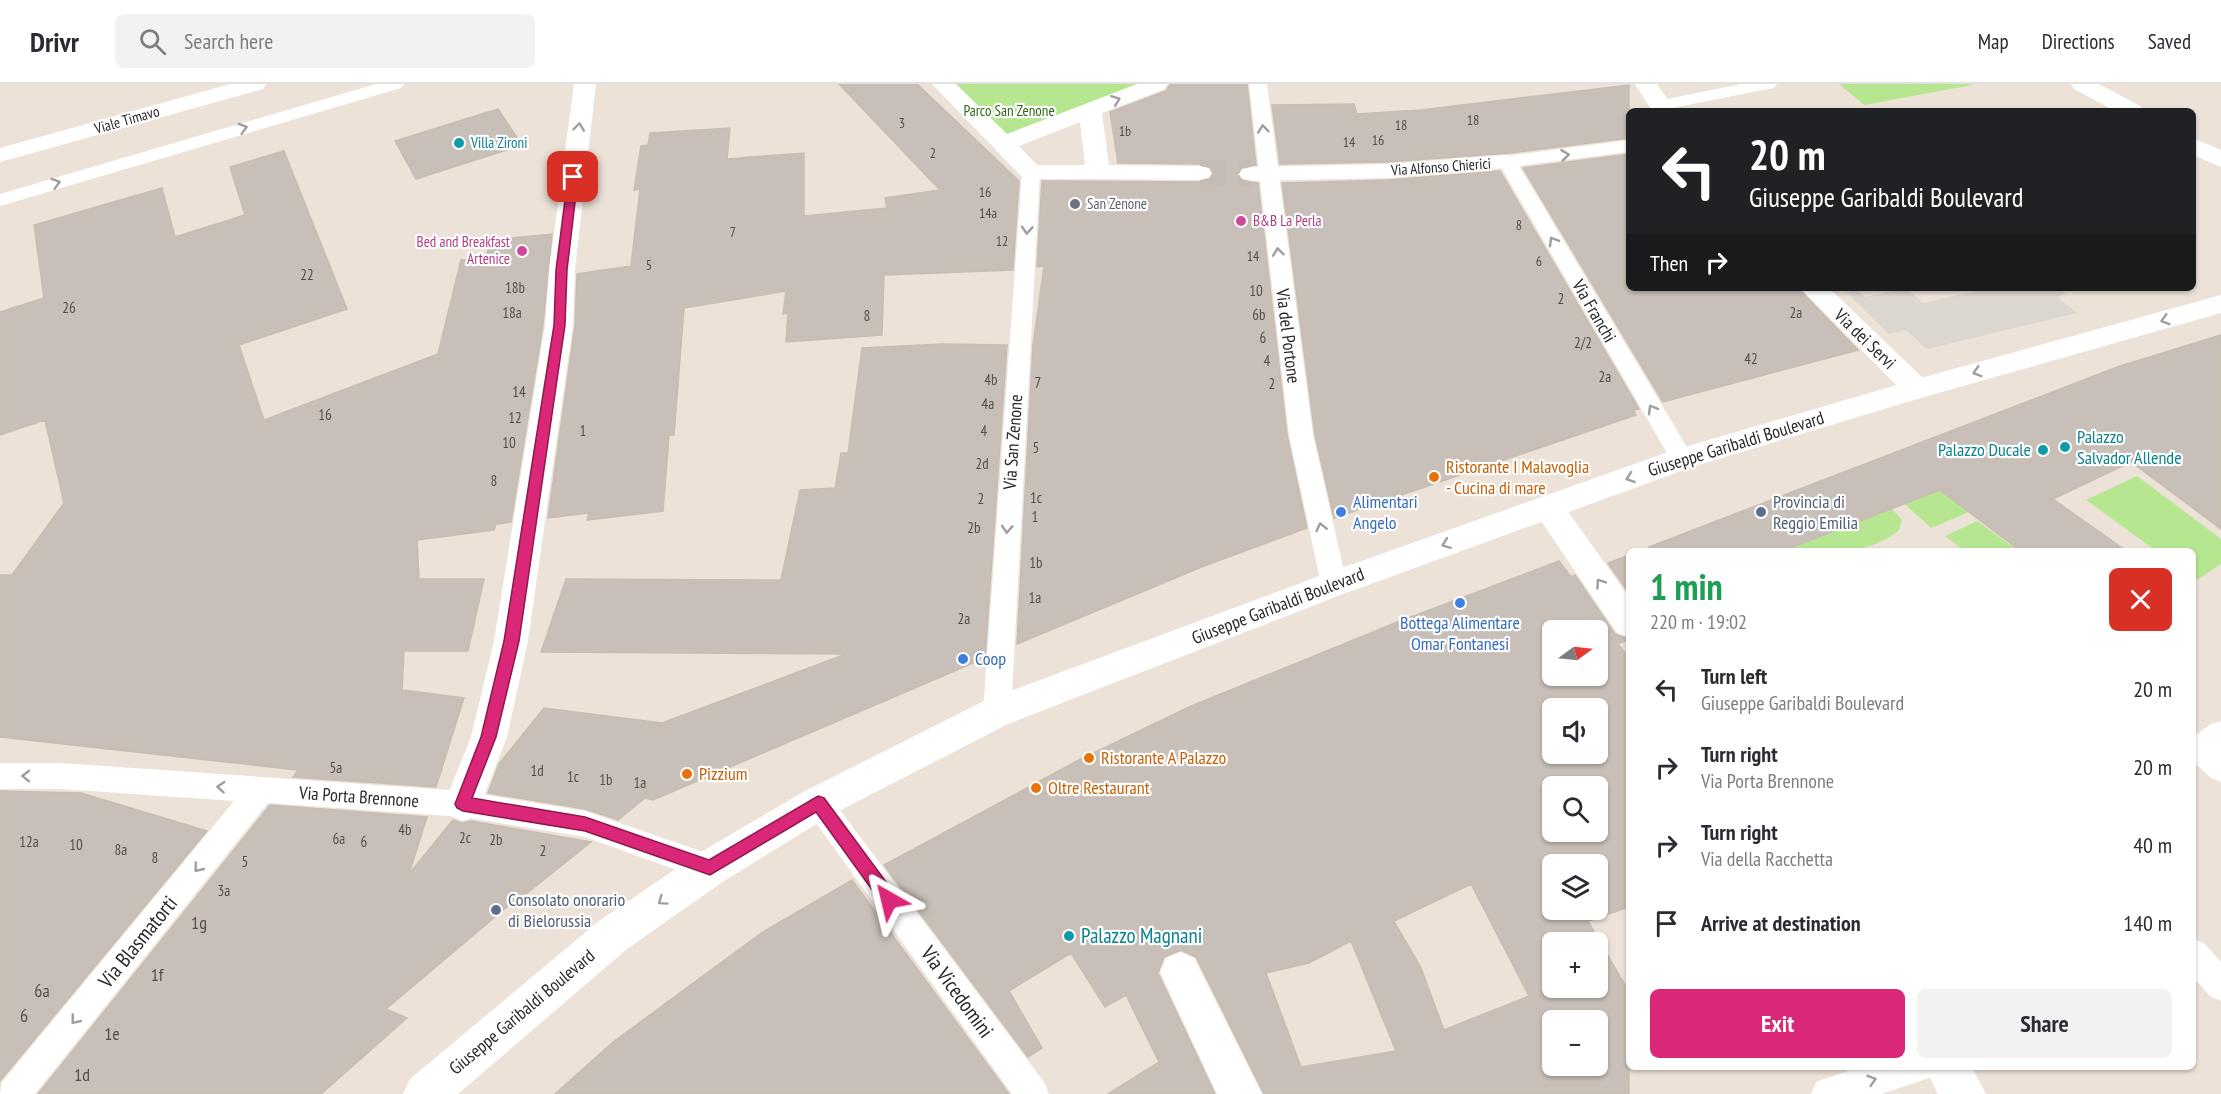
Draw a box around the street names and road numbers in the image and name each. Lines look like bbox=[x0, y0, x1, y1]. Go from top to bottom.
street label: Viale Timavo bbox=[91, 101, 162, 138]
street label: Via Alfonso Chierici bbox=[1389, 154, 1491, 180]
street label: Via Franchi bbox=[1567, 274, 1622, 346]
street label: Via del Portone bbox=[1271, 286, 1306, 385]
street label: Via dei Servi bbox=[1829, 303, 1901, 374]
street label: Via San Zenone bbox=[998, 394, 1027, 491]
street label: Giuseppe Garibaldi Boulevard bbox=[1645, 406, 1827, 481]
street label: Giuseppe Garibaldi Boulevard bbox=[1188, 562, 1367, 649]
street label: Via Porta Brennone bbox=[298, 781, 420, 812]
street label: Via Blasmatorti bbox=[92, 890, 183, 994]
street label: Via Vicedomini bbox=[914, 940, 1000, 1043]
street label: Giuseppe Garibaldi Boulevard bbox=[444, 944, 599, 1079]

